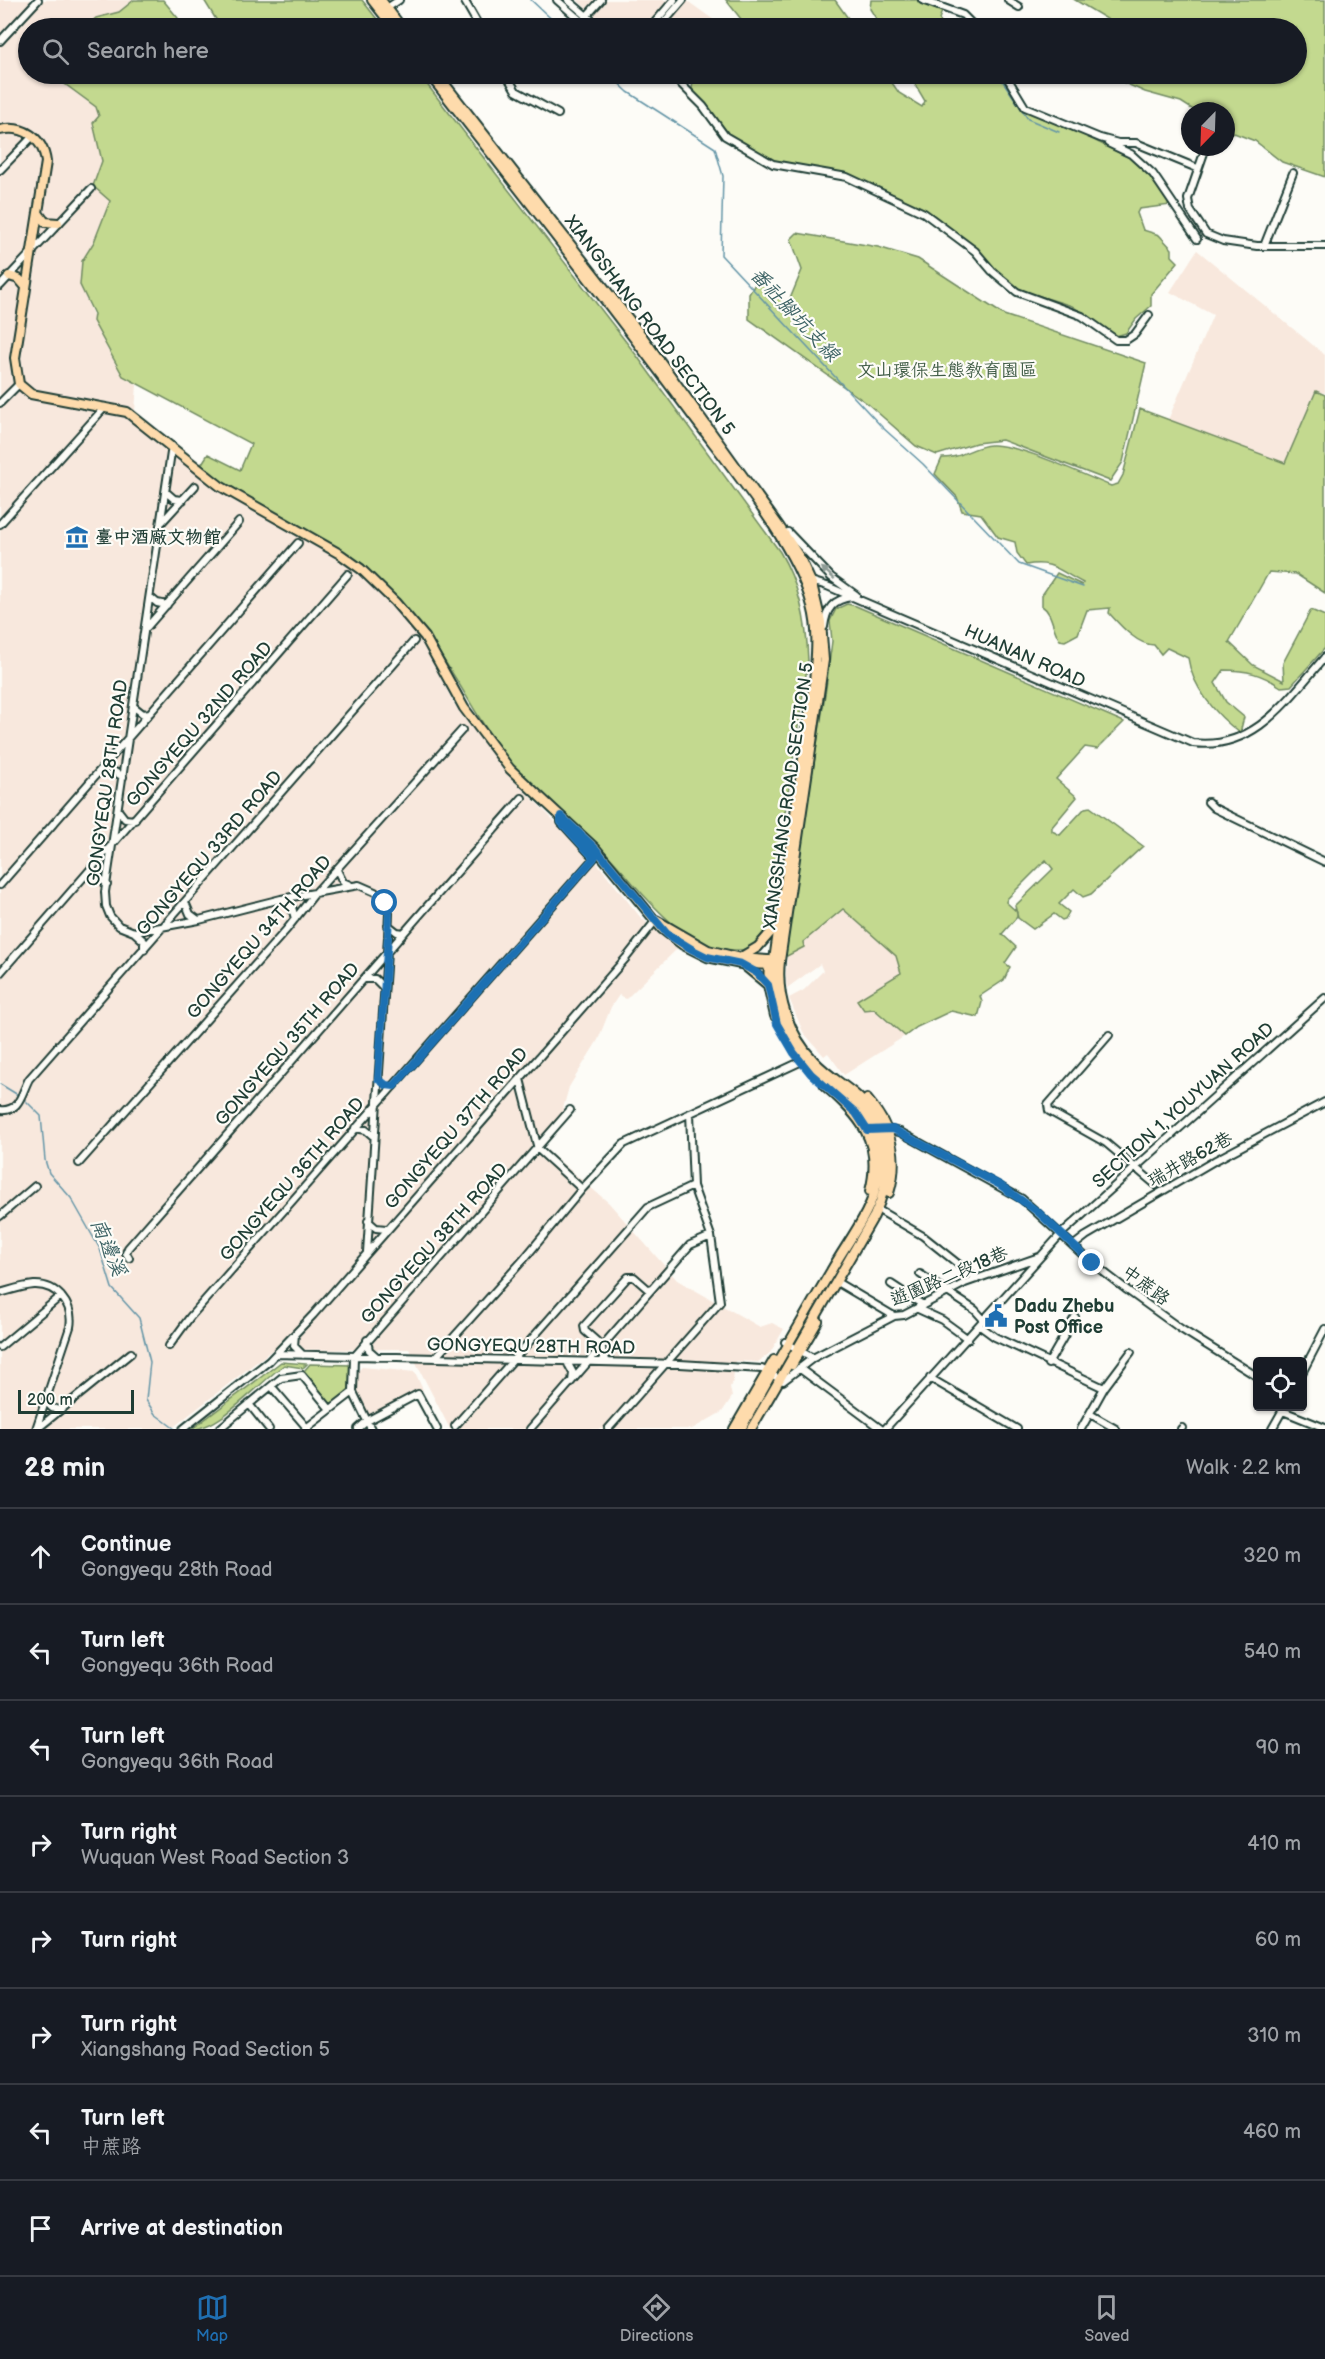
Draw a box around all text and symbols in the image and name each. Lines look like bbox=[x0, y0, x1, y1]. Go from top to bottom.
search box bbox=[18, 18, 1307, 84]
icon: search bbox=[39, 35, 72, 68]
text: Search here bbox=[87, 38, 209, 65]
north arrow bbox=[1181, 102, 1235, 156]
street label: XIANGSHANG ROAD SECTION 5 bbox=[560, 211, 739, 439]
water label: 番社腳坑支線 bbox=[745, 263, 845, 367]
park label: 文山環保生態教育園區 bbox=[857, 360, 1037, 381]
museum icon: 臺中酒廠文物館 bbox=[64, 524, 90, 550]
place label: 臺中酒廠文物館 bbox=[95, 527, 221, 548]
one-way arrow bbox=[821, 567, 836, 580]
street label: HUANAN ROAD bbox=[961, 620, 1088, 692]
street label: GONGYEQU 32ND ROAD bbox=[122, 638, 277, 811]
street label: XIANGSHANG ROAD SECTION 5 bbox=[759, 661, 818, 932]
street label: GONGYEQU 28TH ROAD bbox=[83, 678, 132, 888]
street label: GONGYEQU 33RD ROAD bbox=[132, 767, 287, 940]
street label: GONGYEQU 34TH ROAD bbox=[183, 851, 336, 1023]
route start bbox=[371, 889, 397, 915]
street label: GONGYEQU 35TH ROAD bbox=[211, 959, 364, 1130]
street label: SECTION 1, YOUYUAN ROAD bbox=[1088, 1018, 1278, 1192]
street label: GONGYEQU 37TH ROAD bbox=[380, 1043, 532, 1213]
street label: GONGYEQU 36TH ROAD bbox=[216, 1093, 369, 1265]
street label: 瑞井路62巷 bbox=[1144, 1128, 1236, 1191]
street label: GONGYEQU 38TH ROAD bbox=[357, 1159, 512, 1328]
water label: 南邊溪 bbox=[85, 1215, 131, 1281]
street label: 遊園路二段18巷 bbox=[887, 1242, 1011, 1311]
route end bbox=[1078, 1249, 1104, 1275]
street label: 中蔗路 bbox=[1118, 1261, 1174, 1310]
place label: Dadu Zhebu Post Office bbox=[1014, 1296, 1114, 1338]
public building icon: Dadu Zhebu Post Office bbox=[983, 1303, 1009, 1329]
street label: GONGYEQU 28TH ROAD bbox=[427, 1334, 635, 1359]
map controls bbox=[1253, 1357, 1307, 1411]
button: locate bbox=[1253, 1357, 1307, 1411]
scale bar bbox=[18, 1387, 134, 1414]
text: 200 m bbox=[27, 1391, 73, 1410]
text: 28 min bbox=[24, 1453, 105, 1484]
text: Walk · 2.2 km bbox=[1186, 1456, 1301, 1480]
text: Continue bbox=[81, 1531, 171, 1558]
icon: ahead bbox=[24, 1540, 57, 1573]
text: 320 m bbox=[1243, 1544, 1301, 1568]
text: Gongyequ 28th Road bbox=[81, 1558, 273, 1582]
text: Turn left bbox=[81, 1627, 165, 1654]
icon: left bbox=[24, 1636, 57, 1669]
text: 540 m bbox=[1244, 1640, 1301, 1664]
text: Gongyequ 36th Road bbox=[81, 1654, 274, 1678]
text: Turn left bbox=[81, 1723, 165, 1750]
icon: left bbox=[24, 1732, 57, 1765]
text: 90 m bbox=[1256, 1736, 1301, 1760]
text: Gongyequ 36th Road bbox=[81, 1750, 274, 1774]
text: Turn right bbox=[81, 1819, 177, 1846]
icon: right bbox=[24, 1828, 57, 1861]
text: 410 m bbox=[1247, 1832, 1301, 1856]
text: Wuquan West Road Section 3 bbox=[81, 1846, 349, 1870]
icon: right bbox=[24, 1924, 57, 1957]
text: Turn right bbox=[81, 1927, 177, 1954]
text: 60 m bbox=[1255, 1928, 1301, 1952]
text: Turn right bbox=[81, 2011, 177, 2038]
icon: right bbox=[24, 2020, 57, 2053]
text: 310 m bbox=[1247, 2024, 1301, 2048]
text: Xiangshang Road Section 5 bbox=[81, 2038, 330, 2062]
text: Turn left bbox=[81, 2105, 165, 2132]
icon: left bbox=[24, 2116, 57, 2149]
text: 460 m bbox=[1243, 2120, 1301, 2144]
text: 中蔗路 bbox=[81, 2135, 141, 2159]
icon: arrive bbox=[24, 2212, 57, 2245]
text: Arrive at destination bbox=[81, 2215, 283, 2242]
tab: Map bbox=[196, 2291, 229, 2346]
tab: Directions bbox=[620, 2291, 693, 2346]
tab: Saved bbox=[1084, 2291, 1129, 2346]

